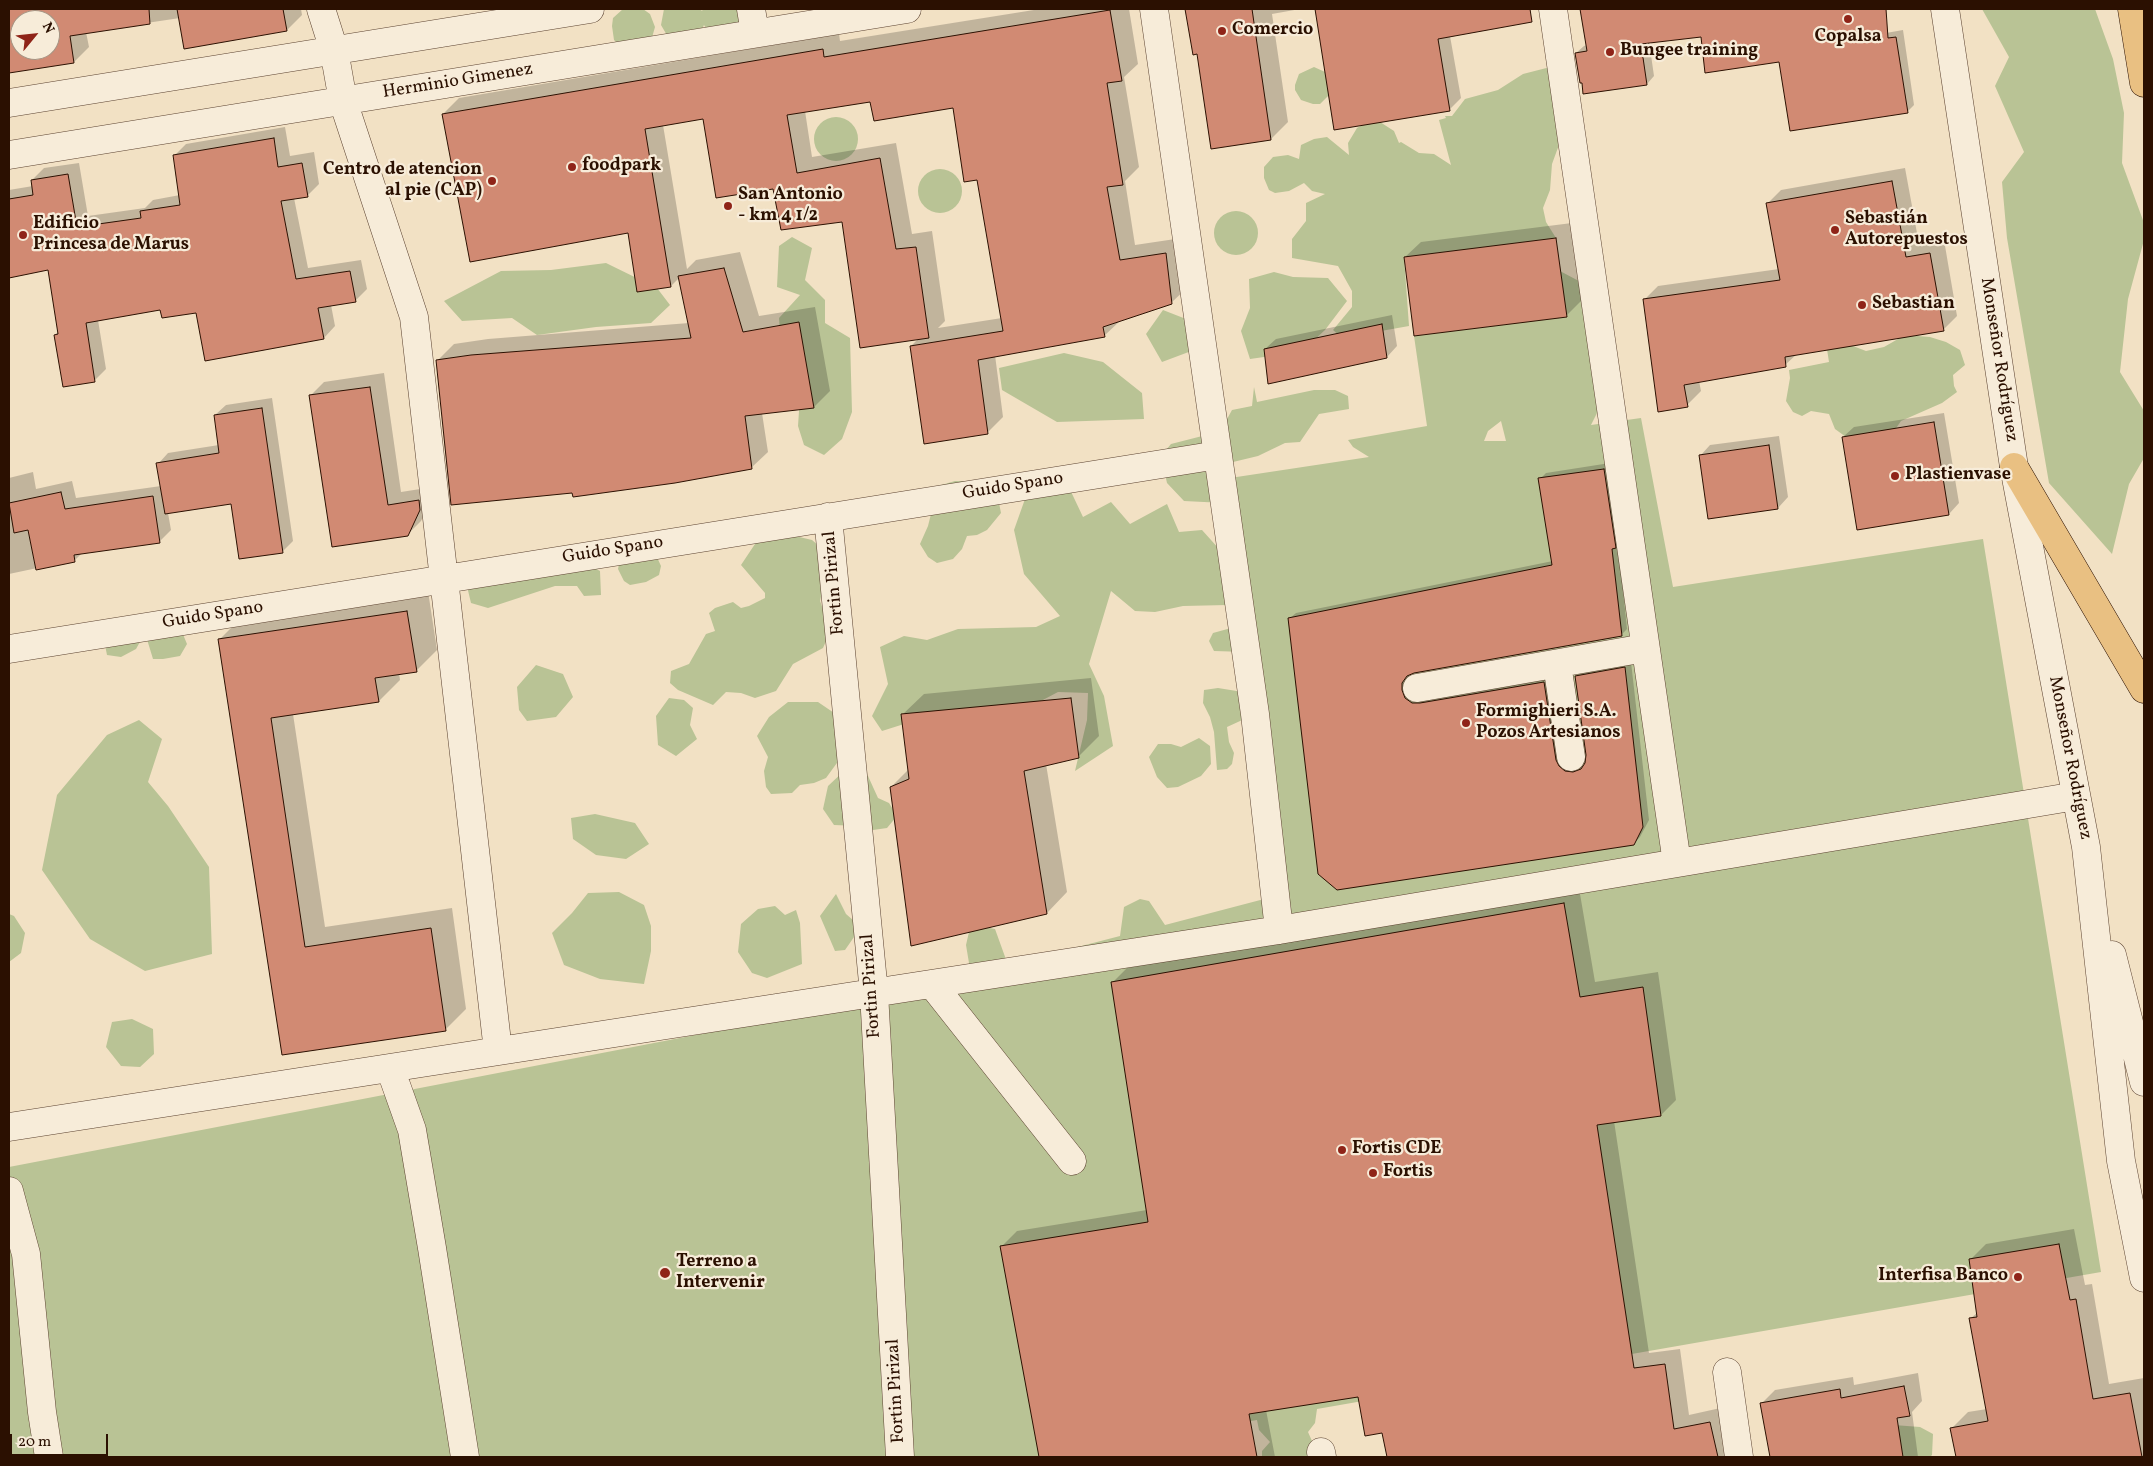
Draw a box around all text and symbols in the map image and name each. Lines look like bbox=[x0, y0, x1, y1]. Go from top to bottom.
north arrow bbox=[10, 10, 60, 60]
marker: Copalsa bbox=[1842, 13, 1854, 25]
text: N bbox=[37, 19, 59, 37]
place label: Comercio bbox=[1232, 20, 1313, 42]
marker: Comercio bbox=[1216, 25, 1228, 37]
place label: Copalsa bbox=[1814, 27, 1882, 49]
place label: Bungee training bbox=[1620, 41, 1758, 63]
marker: Bungee training bbox=[1604, 46, 1616, 58]
street label: Herminio Gimenez bbox=[381, 59, 535, 105]
place label: foodpark bbox=[582, 156, 661, 178]
place label: Centro de atencion al pie (CAP) bbox=[323, 160, 482, 202]
marker: foodpark bbox=[566, 161, 578, 173]
marker: Centro de atencion al pie (CAP) bbox=[486, 175, 498, 187]
place label: San Antonio - km 4 1/2 bbox=[738, 185, 843, 228]
marker: San Antonio - km 4 1/2 bbox=[722, 200, 734, 212]
place label: Sebastián Autorepuestos bbox=[1845, 209, 1968, 252]
place label: Edificio Princesa de Marus bbox=[33, 214, 189, 256]
marker: Sebastián Autorepuestos bbox=[1829, 224, 1841, 236]
marker: Edificio Princesa de Marus bbox=[17, 229, 29, 241]
street label: Monseñor Rodríguez bbox=[1974, 276, 2022, 444]
place label: Sebastian bbox=[1872, 294, 1955, 316]
marker: Sebastian bbox=[1856, 299, 1868, 311]
place label: Plastienvase bbox=[1905, 465, 2011, 487]
street label: Guido Spano bbox=[961, 468, 1065, 506]
marker: Plastienvase bbox=[1889, 470, 1901, 482]
street label: Fortin Pirizal bbox=[820, 530, 850, 636]
street label: Guido Spano bbox=[561, 532, 665, 570]
street label: Guido Spano bbox=[161, 597, 265, 635]
street label: Monseñor Rodríguez bbox=[2043, 674, 2095, 842]
place label: Formighieri S.A. Pozos Artesianos bbox=[1476, 702, 1620, 744]
marker: Formighieri S.A. Pozos Artesianos bbox=[1460, 717, 1472, 729]
street label: Fortin Pirizal bbox=[858, 933, 886, 1039]
place label: Fortis CDE bbox=[1352, 1139, 1442, 1161]
marker: Fortis CDE bbox=[1336, 1144, 1348, 1156]
place label: Fortis bbox=[1383, 1162, 1433, 1184]
marker: Fortis bbox=[1367, 1167, 1379, 1179]
place label: Terreno a Intervenir bbox=[676, 1252, 765, 1294]
marker: Terreno a Intervenir bbox=[658, 1266, 672, 1280]
place label: Interfisa Banco bbox=[1878, 1266, 2008, 1288]
marker: Interfisa Banco bbox=[2012, 1271, 2024, 1283]
street label: Fortin Pirizal bbox=[883, 1338, 911, 1444]
scale bar bbox=[12, 1424, 110, 1456]
text: 20 m bbox=[18, 1432, 51, 1453]

